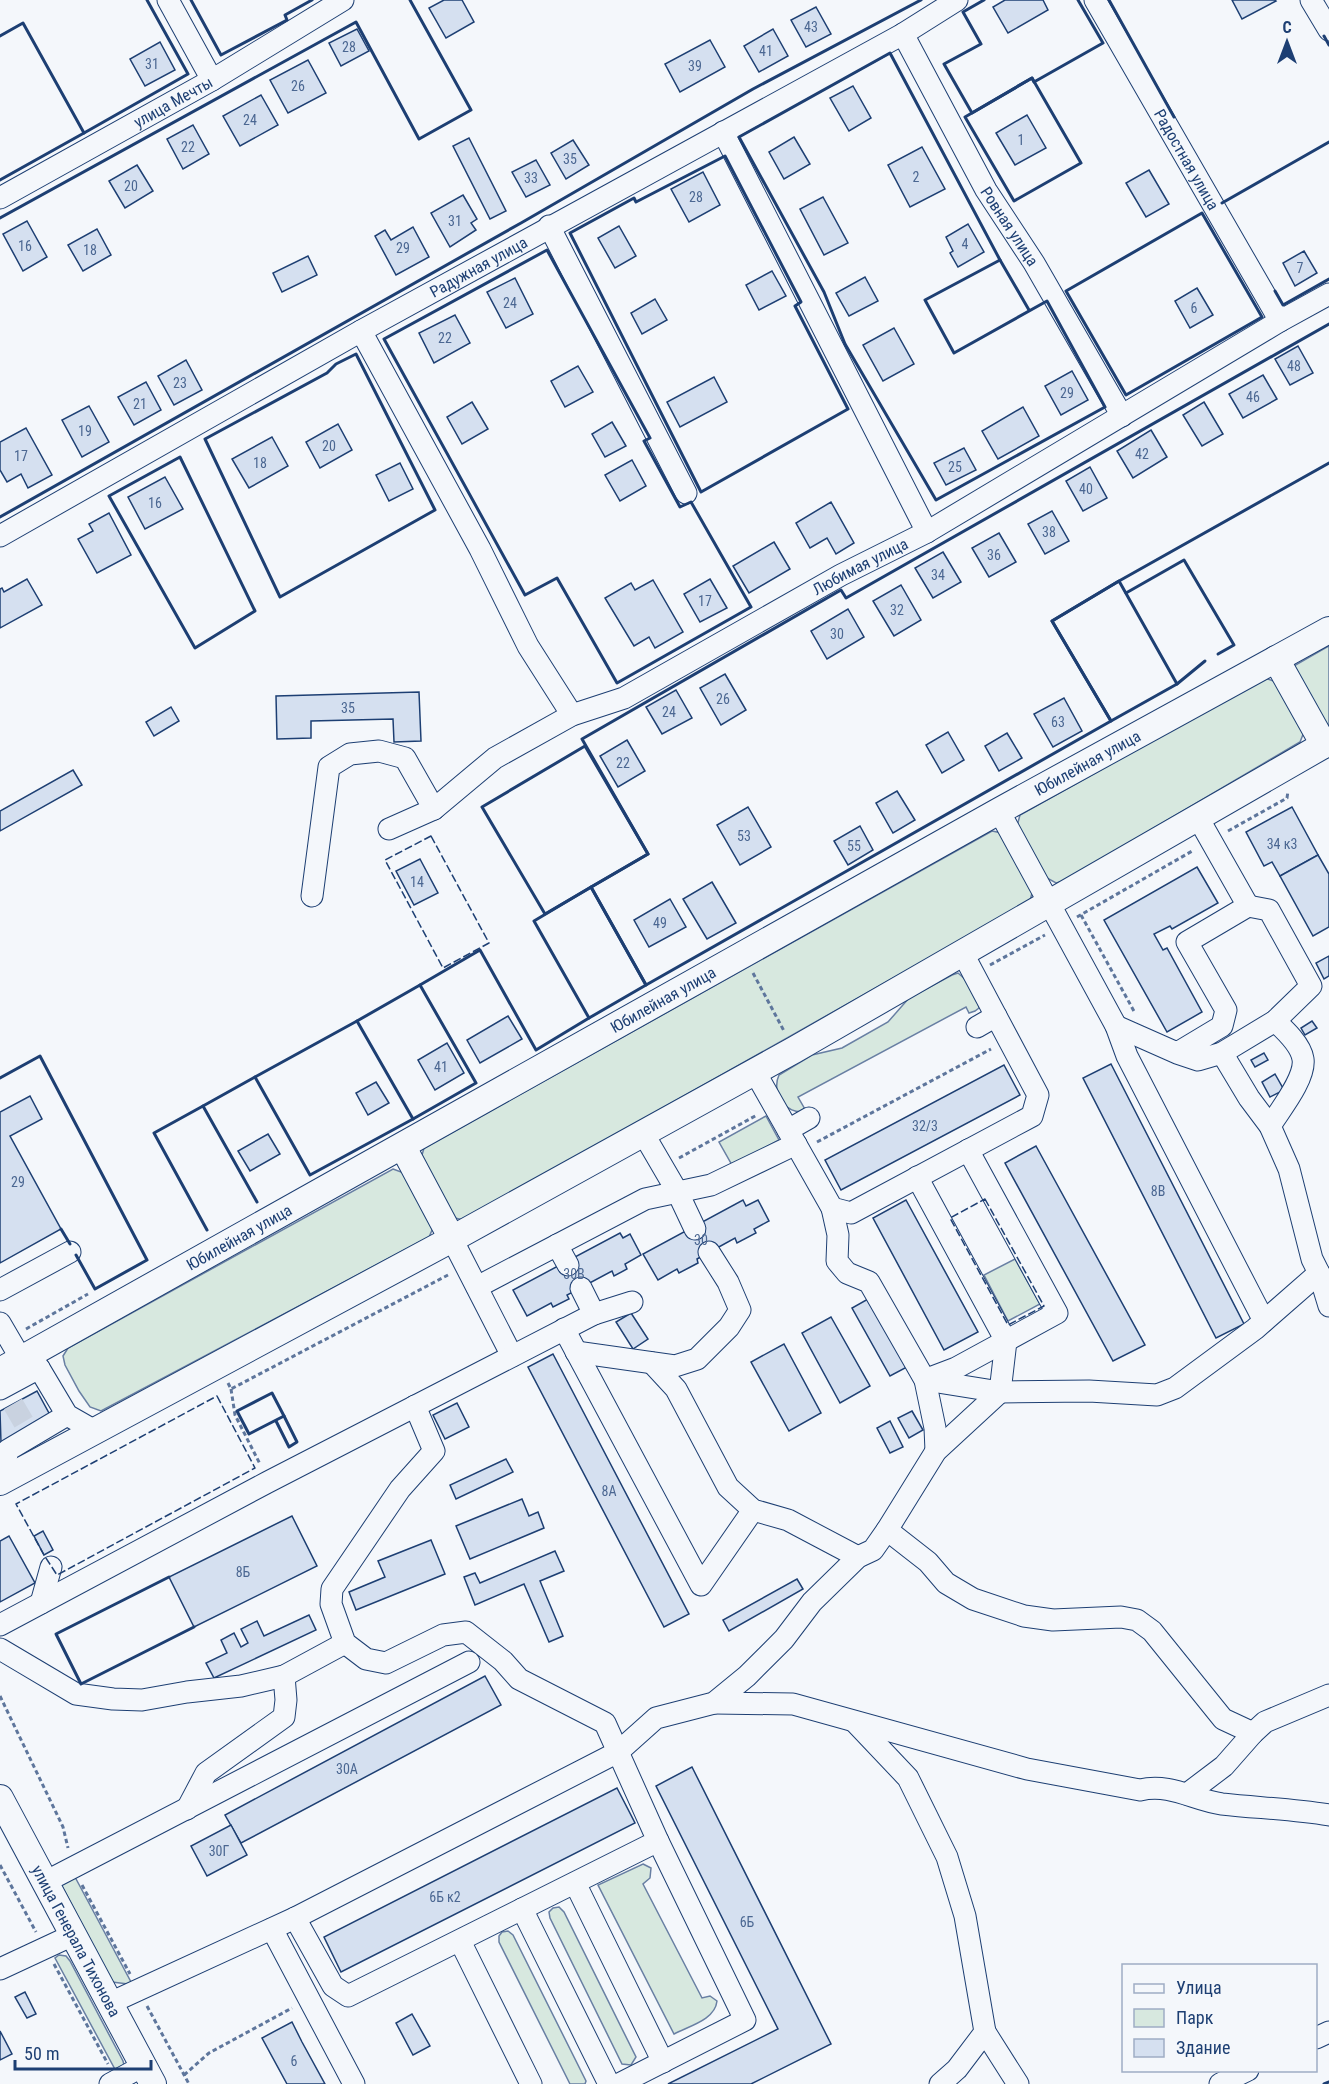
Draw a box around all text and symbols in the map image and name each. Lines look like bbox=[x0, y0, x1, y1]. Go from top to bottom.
north arrow bbox=[1257, 12, 1317, 72]
text: С bbox=[1282, 18, 1292, 37]
house number: 43 bbox=[804, 19, 818, 35]
house number: 28 bbox=[342, 39, 356, 55]
house number: 41 bbox=[759, 43, 773, 59]
house number: 31 bbox=[145, 56, 159, 72]
house number: 39 bbox=[688, 58, 702, 74]
street label: улица Мечты bbox=[130, 72, 216, 131]
house number: 26 bbox=[291, 78, 305, 94]
street label: Радостная улица bbox=[1150, 106, 1223, 213]
house number: 24 bbox=[243, 112, 257, 128]
house number: 1 bbox=[1018, 132, 1024, 148]
house number: 22 bbox=[181, 139, 195, 155]
house number: 35 bbox=[563, 151, 577, 167]
house number: 2 bbox=[913, 169, 920, 185]
house number: 33 bbox=[524, 170, 538, 186]
house number: 20 bbox=[124, 178, 138, 194]
street label: Ровная улица bbox=[977, 183, 1043, 269]
house number: 28 bbox=[689, 189, 703, 205]
house number: 31 bbox=[448, 213, 462, 229]
street label: Радужная улица bbox=[426, 232, 530, 301]
house number: 4 bbox=[962, 236, 969, 252]
house number: 16 bbox=[18, 238, 32, 254]
house number: 29 bbox=[396, 240, 410, 256]
house number: 18 bbox=[83, 242, 97, 258]
house number: 7 bbox=[1297, 260, 1304, 276]
house number: 24 bbox=[503, 295, 517, 311]
house number: 6 bbox=[1191, 300, 1198, 316]
house number: 22 bbox=[438, 330, 452, 346]
house number: 48 bbox=[1287, 358, 1301, 374]
house number: 23 bbox=[173, 375, 187, 391]
house number: 29 bbox=[1060, 385, 1074, 401]
house number: 46 bbox=[1246, 389, 1260, 405]
house number: 21 bbox=[133, 396, 147, 412]
house number: 19 bbox=[78, 423, 92, 439]
house number: 20 bbox=[322, 438, 336, 454]
house number: 42 bbox=[1135, 446, 1149, 462]
house number: 17 bbox=[14, 448, 28, 464]
house number: 18 bbox=[253, 455, 267, 471]
house number: 25 bbox=[948, 459, 962, 475]
house number: 40 bbox=[1079, 481, 1093, 497]
house number: 16 bbox=[148, 495, 162, 511]
house number: 38 bbox=[1042, 524, 1056, 540]
street label: Любимая улица bbox=[809, 534, 911, 599]
house number: 36 bbox=[987, 547, 1001, 563]
house number: 34 bbox=[931, 567, 945, 583]
house number: 17 bbox=[698, 593, 712, 609]
house number: 32 bbox=[890, 602, 904, 618]
house number: 30 bbox=[830, 626, 844, 642]
house number: 26 bbox=[716, 691, 730, 707]
house number: 35 bbox=[341, 700, 355, 716]
house number: 24 bbox=[662, 704, 676, 720]
house number: 63 bbox=[1051, 714, 1065, 730]
street label: Юбилейная улица bbox=[1031, 726, 1144, 799]
house number: 22 bbox=[616, 755, 630, 771]
house number: 53 bbox=[737, 828, 751, 844]
house number: 34 к3 bbox=[1267, 836, 1297, 852]
house number: 55 bbox=[847, 838, 861, 854]
house number: 14 bbox=[410, 874, 424, 890]
house number: 49 bbox=[653, 915, 667, 931]
street label: Юбилейная улица bbox=[607, 962, 719, 1036]
house number: 41 bbox=[434, 1059, 448, 1075]
house number: 32/3 bbox=[912, 1118, 938, 1134]
house number: 29 bbox=[11, 1174, 25, 1190]
house number: 8В bbox=[1151, 1183, 1165, 1199]
street label: Юбилейная улица bbox=[183, 1200, 295, 1274]
house number: 30 bbox=[694, 1232, 708, 1248]
house number: 30В bbox=[563, 1266, 585, 1282]
house number: 8А bbox=[602, 1483, 616, 1499]
house number: 8Б bbox=[236, 1564, 251, 1580]
house number: 30А bbox=[336, 1761, 358, 1777]
house number: 30Г bbox=[209, 1843, 229, 1859]
street label: улица Генерала Тихонова bbox=[28, 1862, 125, 2020]
house number: 6Б к2 bbox=[429, 1889, 461, 1905]
house number: 6Б bbox=[740, 1914, 755, 1930]
legend bbox=[1122, 1964, 1317, 2072]
text: Улица bbox=[1176, 1977, 1222, 1998]
text: Парк bbox=[1176, 2007, 1214, 2028]
scale bar bbox=[15, 2033, 152, 2071]
text: Здание bbox=[1176, 2037, 1230, 2058]
text: 50 m bbox=[24, 2043, 59, 2064]
house number: 6 bbox=[291, 2053, 298, 2069]

